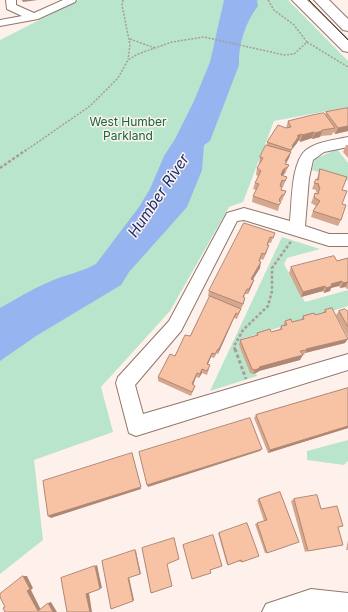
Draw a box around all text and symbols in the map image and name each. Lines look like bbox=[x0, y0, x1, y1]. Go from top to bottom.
park label: West Humber Parkland bbox=[89, 115, 167, 143]
water label: Humber River bbox=[125, 151, 193, 241]

